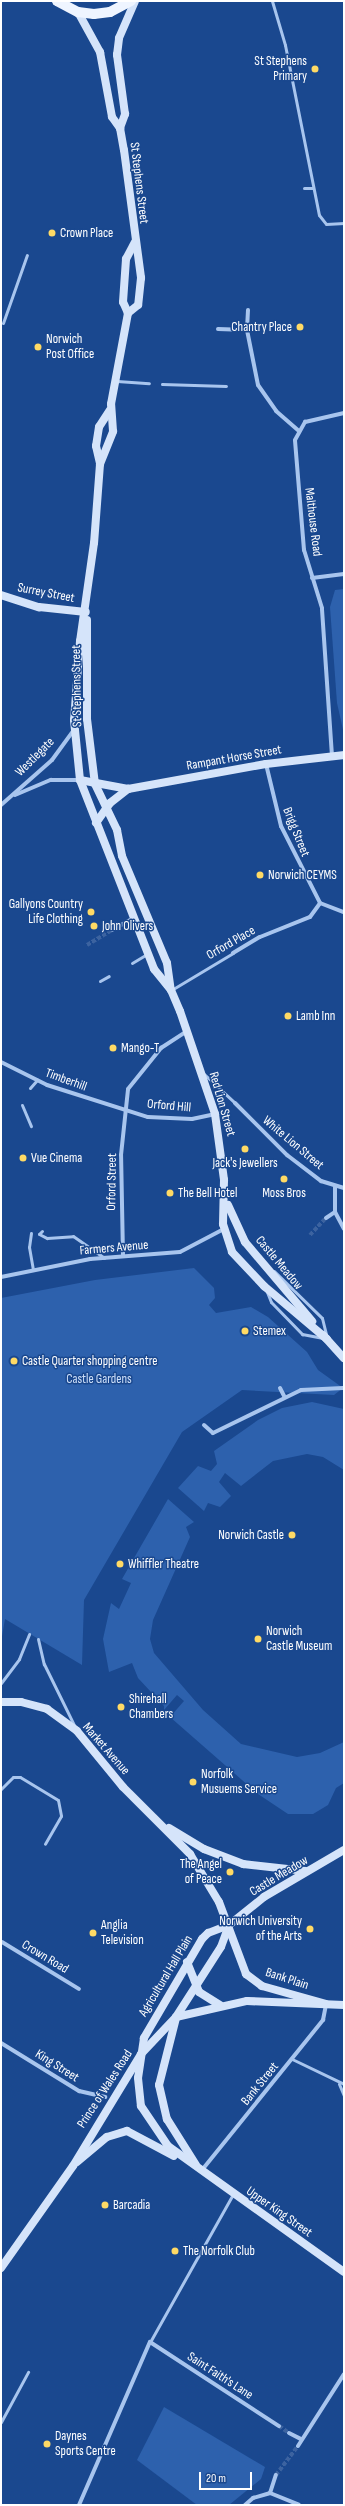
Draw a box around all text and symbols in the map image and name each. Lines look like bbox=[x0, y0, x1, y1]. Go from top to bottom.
place label: St Stephens Primary bbox=[254, 54, 307, 85]
marker: St Stephens Primary bbox=[310, 64, 320, 74]
street label: St Stephens Street bbox=[126, 141, 152, 225]
place label: Crown Place bbox=[60, 225, 113, 241]
marker: Crown Place bbox=[47, 228, 57, 238]
place label: Chantry Place bbox=[231, 319, 292, 335]
marker: Chantry Place bbox=[295, 322, 305, 332]
place label: Norwich Post Office bbox=[46, 332, 94, 363]
marker: Norwich Post Office bbox=[33, 342, 43, 352]
street label: Malthouse Road bbox=[301, 487, 325, 557]
street label: Surrey Street bbox=[16, 580, 76, 606]
street label: St Stephens Street bbox=[68, 645, 86, 727]
street label: Westlegate bbox=[12, 734, 58, 780]
street label: Rampant Horse Street bbox=[185, 742, 283, 774]
street label: Brigg Street bbox=[279, 805, 313, 859]
place label: Norwich CEYMS bbox=[268, 867, 337, 883]
marker: Norwich CEYMS bbox=[255, 870, 265, 880]
place label: Gallyons Country Life Clothing bbox=[9, 897, 83, 928]
marker: Gallyons Country Life Clothing bbox=[86, 907, 96, 917]
place label: John Olivers bbox=[102, 918, 153, 934]
marker: John Olivers bbox=[89, 921, 99, 931]
street label: Orford Place bbox=[204, 923, 258, 963]
place label: Lamb Inn bbox=[296, 1008, 335, 1024]
marker: Lamb Inn bbox=[283, 1011, 293, 1021]
place label: Mango-T bbox=[121, 1040, 159, 1056]
marker: Mango-T bbox=[108, 1043, 118, 1053]
street label: Timberhill bbox=[43, 1065, 89, 1095]
street label: Red Lion Street bbox=[205, 1070, 239, 1138]
street label: Orford Hill bbox=[146, 1096, 192, 1116]
street label: White Lion Street bbox=[259, 1113, 327, 1173]
marker: Jack's Jewellers bbox=[240, 1144, 250, 1154]
place label: Vue Cinema bbox=[31, 1150, 82, 1166]
marker: Vue Cinema bbox=[18, 1153, 28, 1163]
street label: Orford Street bbox=[104, 1153, 120, 1211]
place label: Jack's Jewellers bbox=[212, 1155, 278, 1171]
marker: Moss Bros bbox=[279, 1174, 289, 1184]
place label: The Bell Hotel bbox=[178, 1185, 237, 1201]
place label: Moss Bros bbox=[262, 1185, 306, 1201]
marker: The Bell Hotel bbox=[165, 1188, 175, 1198]
street label: Castle Meadow bbox=[252, 1233, 306, 1293]
street label: Farmers Avenue bbox=[79, 1237, 149, 1259]
place label: Stemex bbox=[253, 1323, 286, 1339]
marker: Stemex bbox=[240, 1326, 250, 1336]
place label: Castle Quarter shopping centre bbox=[22, 1353, 157, 1369]
marker: Castle Quarter shopping centre bbox=[9, 1356, 19, 1366]
park label: Castle Gardens bbox=[66, 1371, 132, 1387]
place label: Norwich Castle bbox=[218, 1527, 284, 1543]
marker: Norwich Castle bbox=[287, 1530, 297, 1540]
place label: Whiffler Theatre bbox=[128, 1556, 199, 1572]
marker: Whiffler Theatre bbox=[115, 1559, 125, 1569]
place label: Norwich Castle Museum bbox=[266, 1624, 332, 1655]
marker: Norwich Castle Museum bbox=[253, 1634, 263, 1644]
place label: Shirehall Chambers bbox=[129, 1692, 173, 1723]
marker: Shirehall Chambers bbox=[116, 1702, 126, 1712]
street label: Market Avenue bbox=[79, 1720, 133, 1778]
place label: Norfolk Musuems Service bbox=[201, 1767, 277, 1798]
marker: Norfolk Musuems Service bbox=[188, 1777, 198, 1787]
street label: Castle Meadow bbox=[247, 1852, 311, 1900]
place label: The Angel of Peace bbox=[180, 1857, 222, 1888]
marker: The Angel of Peace bbox=[225, 1867, 235, 1877]
place label: Norwich University of the Arts bbox=[219, 1914, 302, 1945]
place label: Anglia Television bbox=[101, 1918, 144, 1949]
marker: Norwich University of the Arts bbox=[305, 1924, 315, 1934]
marker: Anglia Television bbox=[88, 1928, 98, 1938]
street label: Agricultural Hall Plain bbox=[136, 1933, 196, 2019]
street label: Crown Road bbox=[19, 1937, 71, 1977]
street label: Bank Plain bbox=[264, 1965, 310, 1993]
street label: King Street bbox=[32, 2047, 82, 2085]
street label: Prince of Wales Road bbox=[74, 2047, 136, 2131]
street label: Bank Street bbox=[238, 2059, 282, 2109]
street label: Upper King Street bbox=[243, 2184, 315, 2240]
place label: Barcadia bbox=[113, 2197, 150, 2213]
marker: Barcadia bbox=[100, 2200, 110, 2210]
place label: The Norfolk Club bbox=[183, 2243, 255, 2259]
marker: The Norfolk Club bbox=[170, 2246, 180, 2256]
street label: Saint Faith's Lane bbox=[184, 2349, 256, 2403]
place label: Daynes Sports Centre bbox=[55, 2429, 116, 2460]
marker: Daynes Sports Centre bbox=[42, 2439, 52, 2449]
scale bar bbox=[201, 2464, 254, 2490]
text: 20 m bbox=[206, 2471, 226, 2486]

